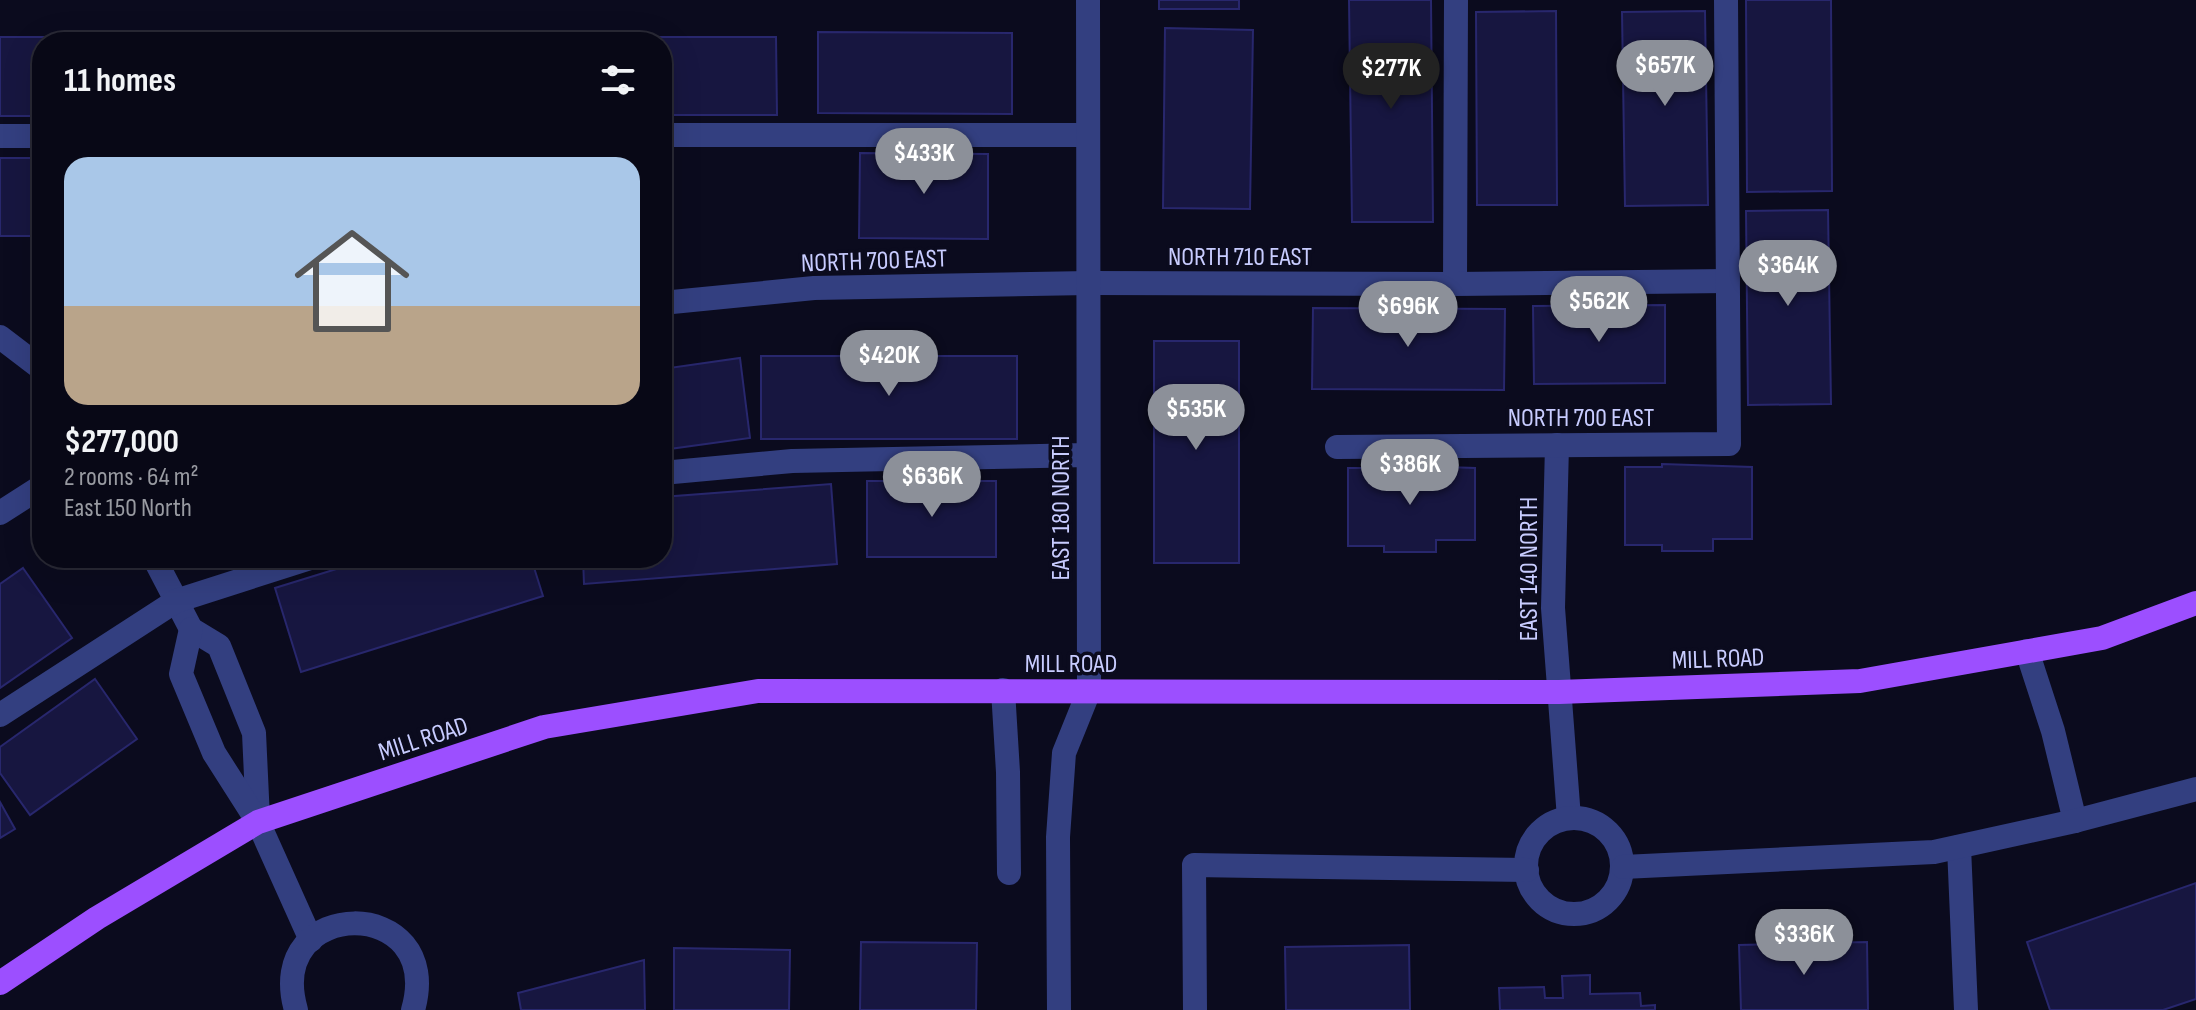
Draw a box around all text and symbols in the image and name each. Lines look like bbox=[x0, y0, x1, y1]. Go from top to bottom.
pin: $657K bbox=[1609, 40, 1721, 108]
pin: $277K bbox=[1335, 43, 1447, 111]
text: $657K bbox=[1634, 50, 1696, 81]
text: $277K bbox=[1361, 53, 1421, 84]
icon: filters bbox=[596, 58, 640, 102]
text: 11 homes bbox=[64, 60, 176, 101]
pin: $433K bbox=[868, 128, 980, 196]
text: $433K bbox=[893, 138, 955, 169]
icon: home bbox=[280, 209, 424, 353]
pin: $364K bbox=[1732, 240, 1844, 308]
street label: NORTH 710 EAST bbox=[1168, 242, 1312, 273]
street label: NORTH 700 EAST bbox=[800, 243, 948, 280]
text: $364K bbox=[1757, 250, 1819, 281]
pin: $562K bbox=[1543, 276, 1655, 344]
pin: $696K bbox=[1352, 281, 1464, 349]
text: $562K bbox=[1568, 286, 1630, 317]
text: $696K bbox=[1377, 291, 1439, 322]
pin: $420K bbox=[833, 330, 945, 398]
text: $420K bbox=[858, 340, 920, 371]
pin: $535K bbox=[1140, 384, 1252, 452]
text: $535K bbox=[1166, 394, 1226, 425]
street label: NORTH 700 EAST bbox=[1508, 403, 1654, 434]
text: $277,000 bbox=[64, 421, 179, 462]
street label: EAST 180 NORTH bbox=[1046, 436, 1077, 580]
pin: $386K bbox=[1354, 439, 1466, 507]
text: $386K bbox=[1379, 449, 1441, 480]
pin: $636K bbox=[876, 451, 988, 519]
text: $636K bbox=[901, 461, 963, 492]
text: 2 rooms · 64 m² bbox=[64, 462, 199, 493]
text: East 150 North bbox=[64, 493, 192, 524]
street label: EAST 140 NORTH bbox=[1514, 497, 1545, 641]
street label: MILL ROAD bbox=[1671, 642, 1765, 677]
street label: MILL ROAD bbox=[1025, 649, 1117, 680]
street label: MILL ROAD bbox=[375, 710, 472, 768]
pin: $336K bbox=[1748, 909, 1860, 977]
text: $336K bbox=[1773, 919, 1835, 950]

